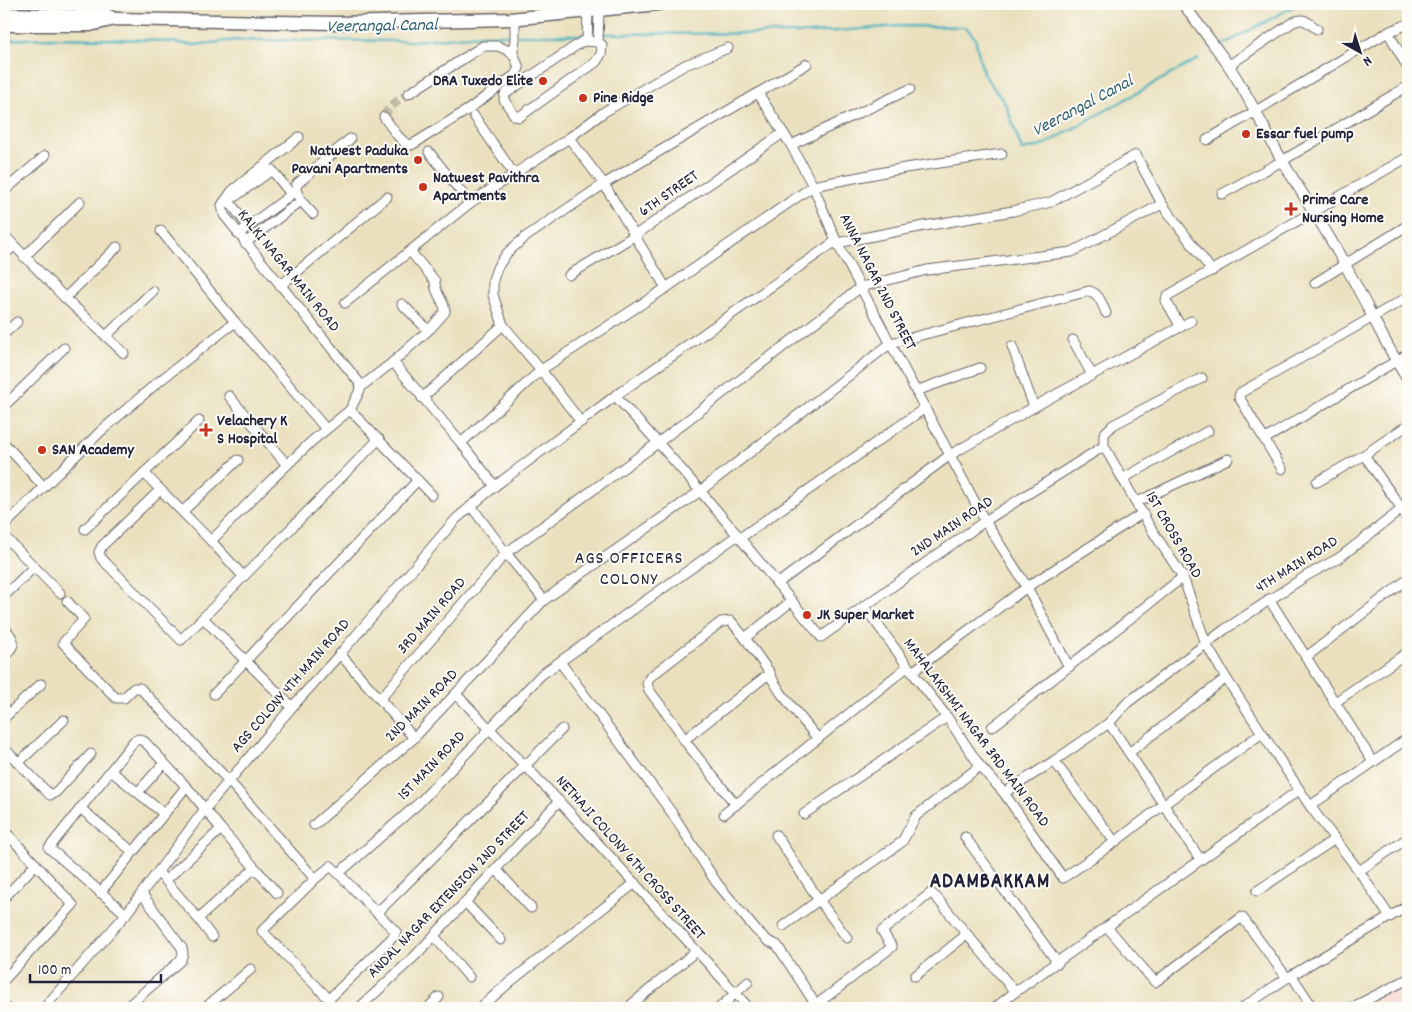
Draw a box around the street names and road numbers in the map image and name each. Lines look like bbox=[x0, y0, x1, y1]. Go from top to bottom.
street label: 6TH STREET bbox=[634, 165, 704, 223]
street label: KALKI NAGAR MAIN ROAD bbox=[231, 205, 345, 337]
street label: ANNA NAGAR 2ND STREET bbox=[833, 210, 922, 355]
street label: 1ST CROSS ROAD bbox=[1139, 487, 1207, 583]
street label: 2ND MAIN ROAD bbox=[906, 491, 998, 563]
street label: 4TH MAIN ROAD bbox=[1251, 530, 1343, 600]
street label: 3RD MAIN ROAD bbox=[392, 572, 472, 660]
street label: AGS COLONY 4TH MAIN ROAD bbox=[226, 614, 356, 758]
street label: MAHALAKSHMI NAGAR 3RD MAIN ROAD bbox=[897, 634, 1055, 832]
street label: 2ND MAIN ROAD bbox=[380, 664, 464, 748]
street label: 1ST MAIN ROAD bbox=[393, 726, 471, 806]
street label: NETHAJI COLONY 6TH CROSS STREET bbox=[550, 771, 711, 946]
street label: ANDAL NAGAR EXTENSION 2ND STREET bbox=[363, 806, 536, 984]

